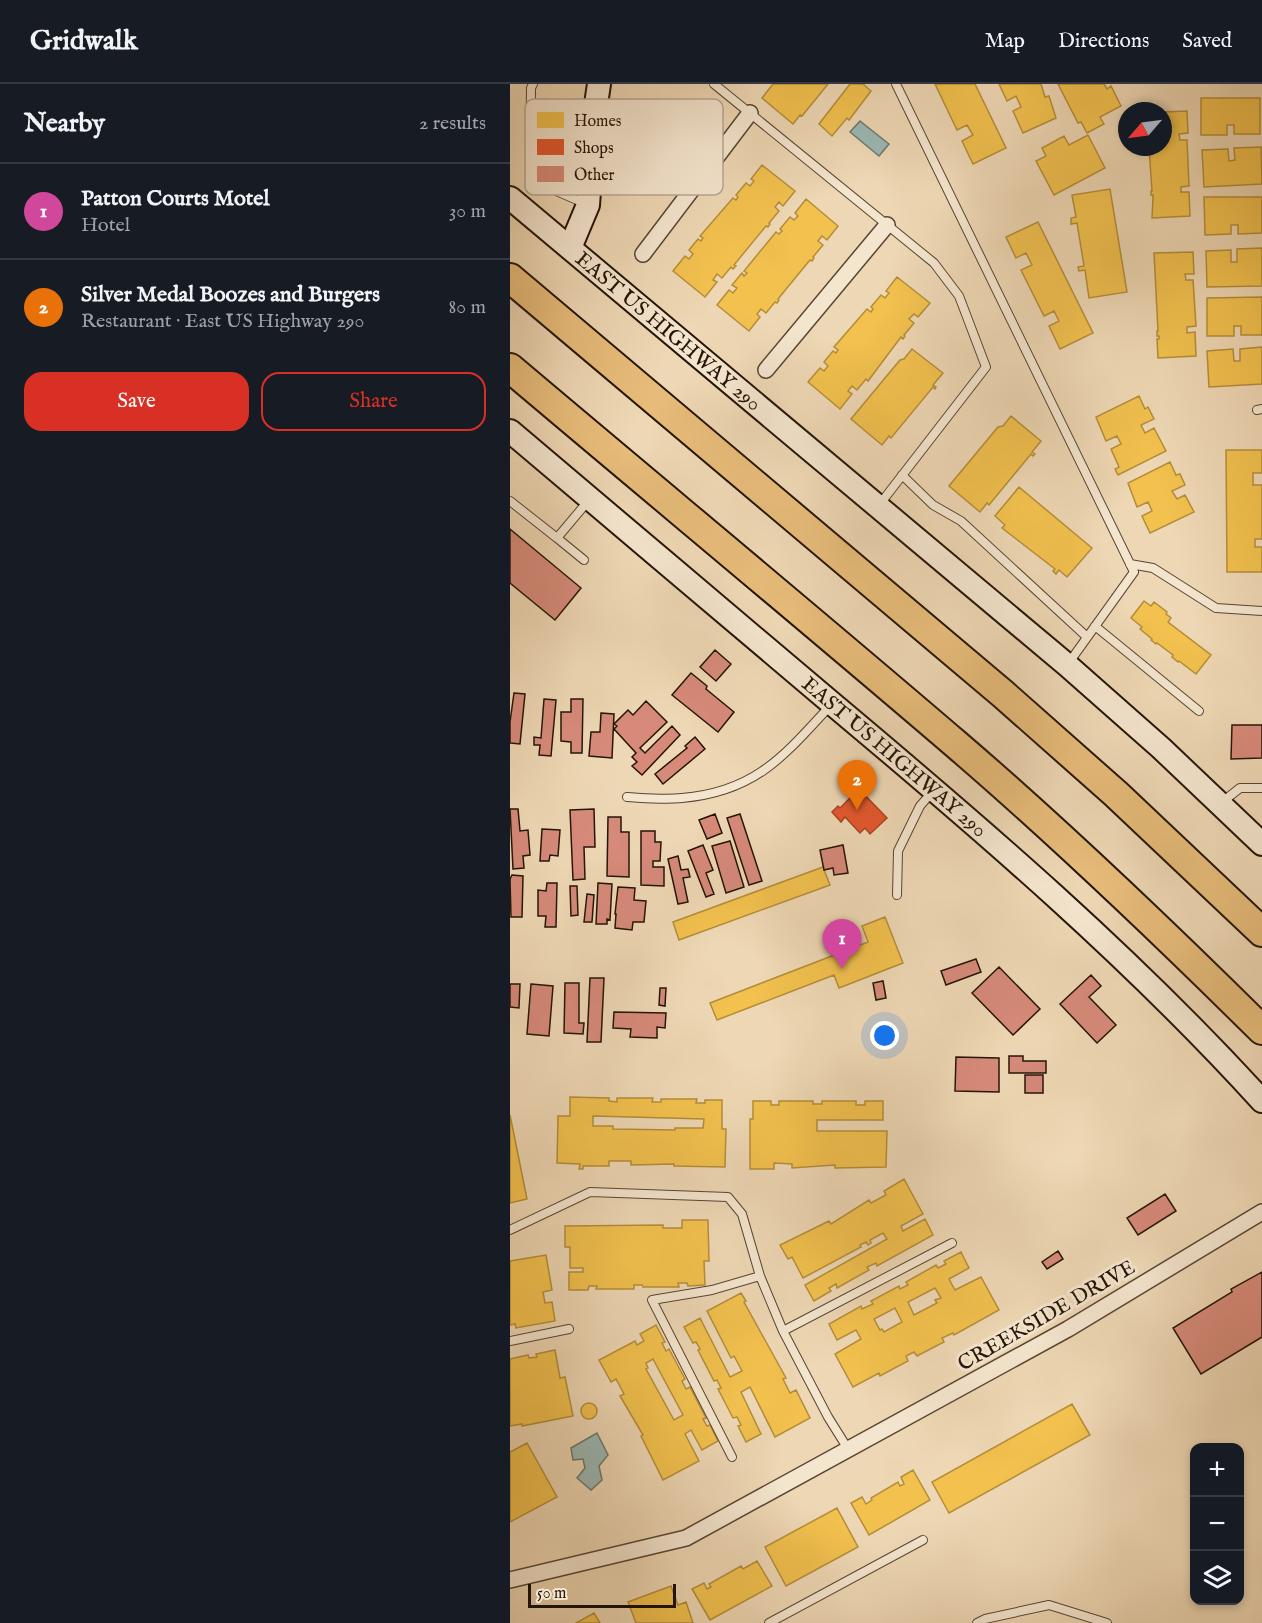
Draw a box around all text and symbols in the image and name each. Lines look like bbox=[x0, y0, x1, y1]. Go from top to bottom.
text: Gridwalk bbox=[30, 24, 138, 59]
text: Map bbox=[985, 28, 1025, 55]
text: Directions bbox=[1058, 28, 1149, 55]
text: Saved bbox=[1182, 28, 1232, 55]
legend bbox=[525, 99, 723, 195]
north arrow bbox=[1118, 102, 1172, 156]
text: Nearby bbox=[24, 107, 105, 140]
text: 2 results bbox=[419, 111, 486, 136]
text: Homes bbox=[574, 112, 622, 132]
text: Shops bbox=[574, 139, 614, 159]
text: Other bbox=[574, 166, 615, 186]
text: Patton Courts Motel bbox=[81, 185, 270, 213]
text: 1 bbox=[40, 199, 47, 224]
text: 30 m bbox=[449, 199, 486, 224]
text: Hotel bbox=[81, 213, 130, 238]
street label: EAST US HIGHWAY 290 bbox=[569, 246, 766, 418]
text: Silver Medal Boozes and Burgers bbox=[81, 281, 380, 309]
text: 2 bbox=[39, 295, 48, 320]
text: 80 m bbox=[449, 295, 486, 320]
text: Restaurant · East US Highway 290 bbox=[81, 309, 364, 334]
button: Save bbox=[24, 372, 249, 431]
button: Share bbox=[261, 372, 486, 431]
street label: EAST US HIGHWAY 290 bbox=[798, 670, 992, 844]
pin: 2 bbox=[838, 760, 876, 810]
pin: 1 bbox=[822, 920, 862, 969]
your location bbox=[870, 1021, 899, 1050]
street label: CREEKSIDE DRIVE bbox=[953, 1254, 1140, 1378]
map controls bbox=[1190, 1443, 1244, 1605]
button: + bbox=[1190, 1443, 1244, 1497]
button: − bbox=[1190, 1497, 1244, 1551]
button: layers bbox=[1190, 1551, 1244, 1605]
scale bar bbox=[528, 1581, 676, 1608]
text: 50 m bbox=[537, 1584, 566, 1604]

